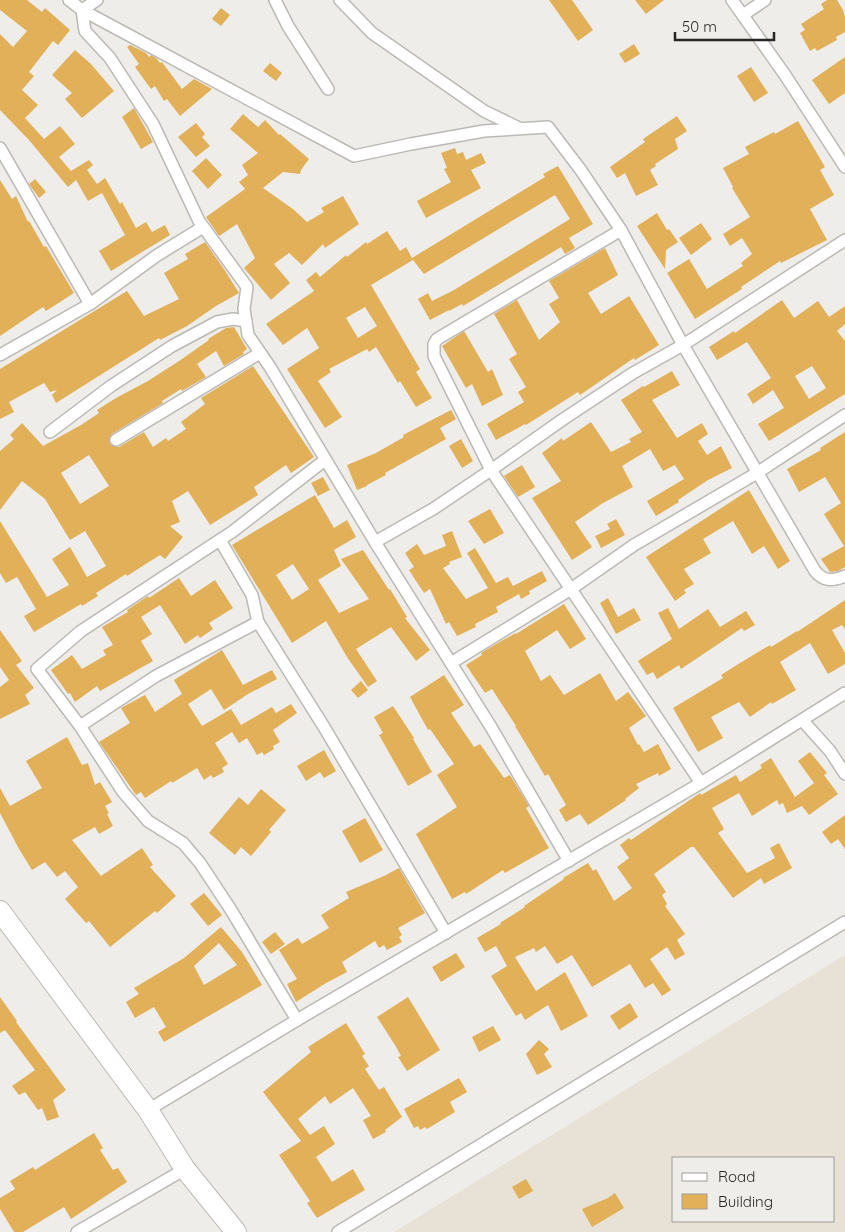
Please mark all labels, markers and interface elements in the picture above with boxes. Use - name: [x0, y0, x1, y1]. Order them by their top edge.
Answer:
- scale bar: [675, 10, 774, 42]
- text: 50 m: [682, 17, 717, 36]
- legend: [672, 1157, 835, 1222]
- text: Road: [718, 1167, 755, 1186]
- text: Building: [718, 1192, 773, 1211]

